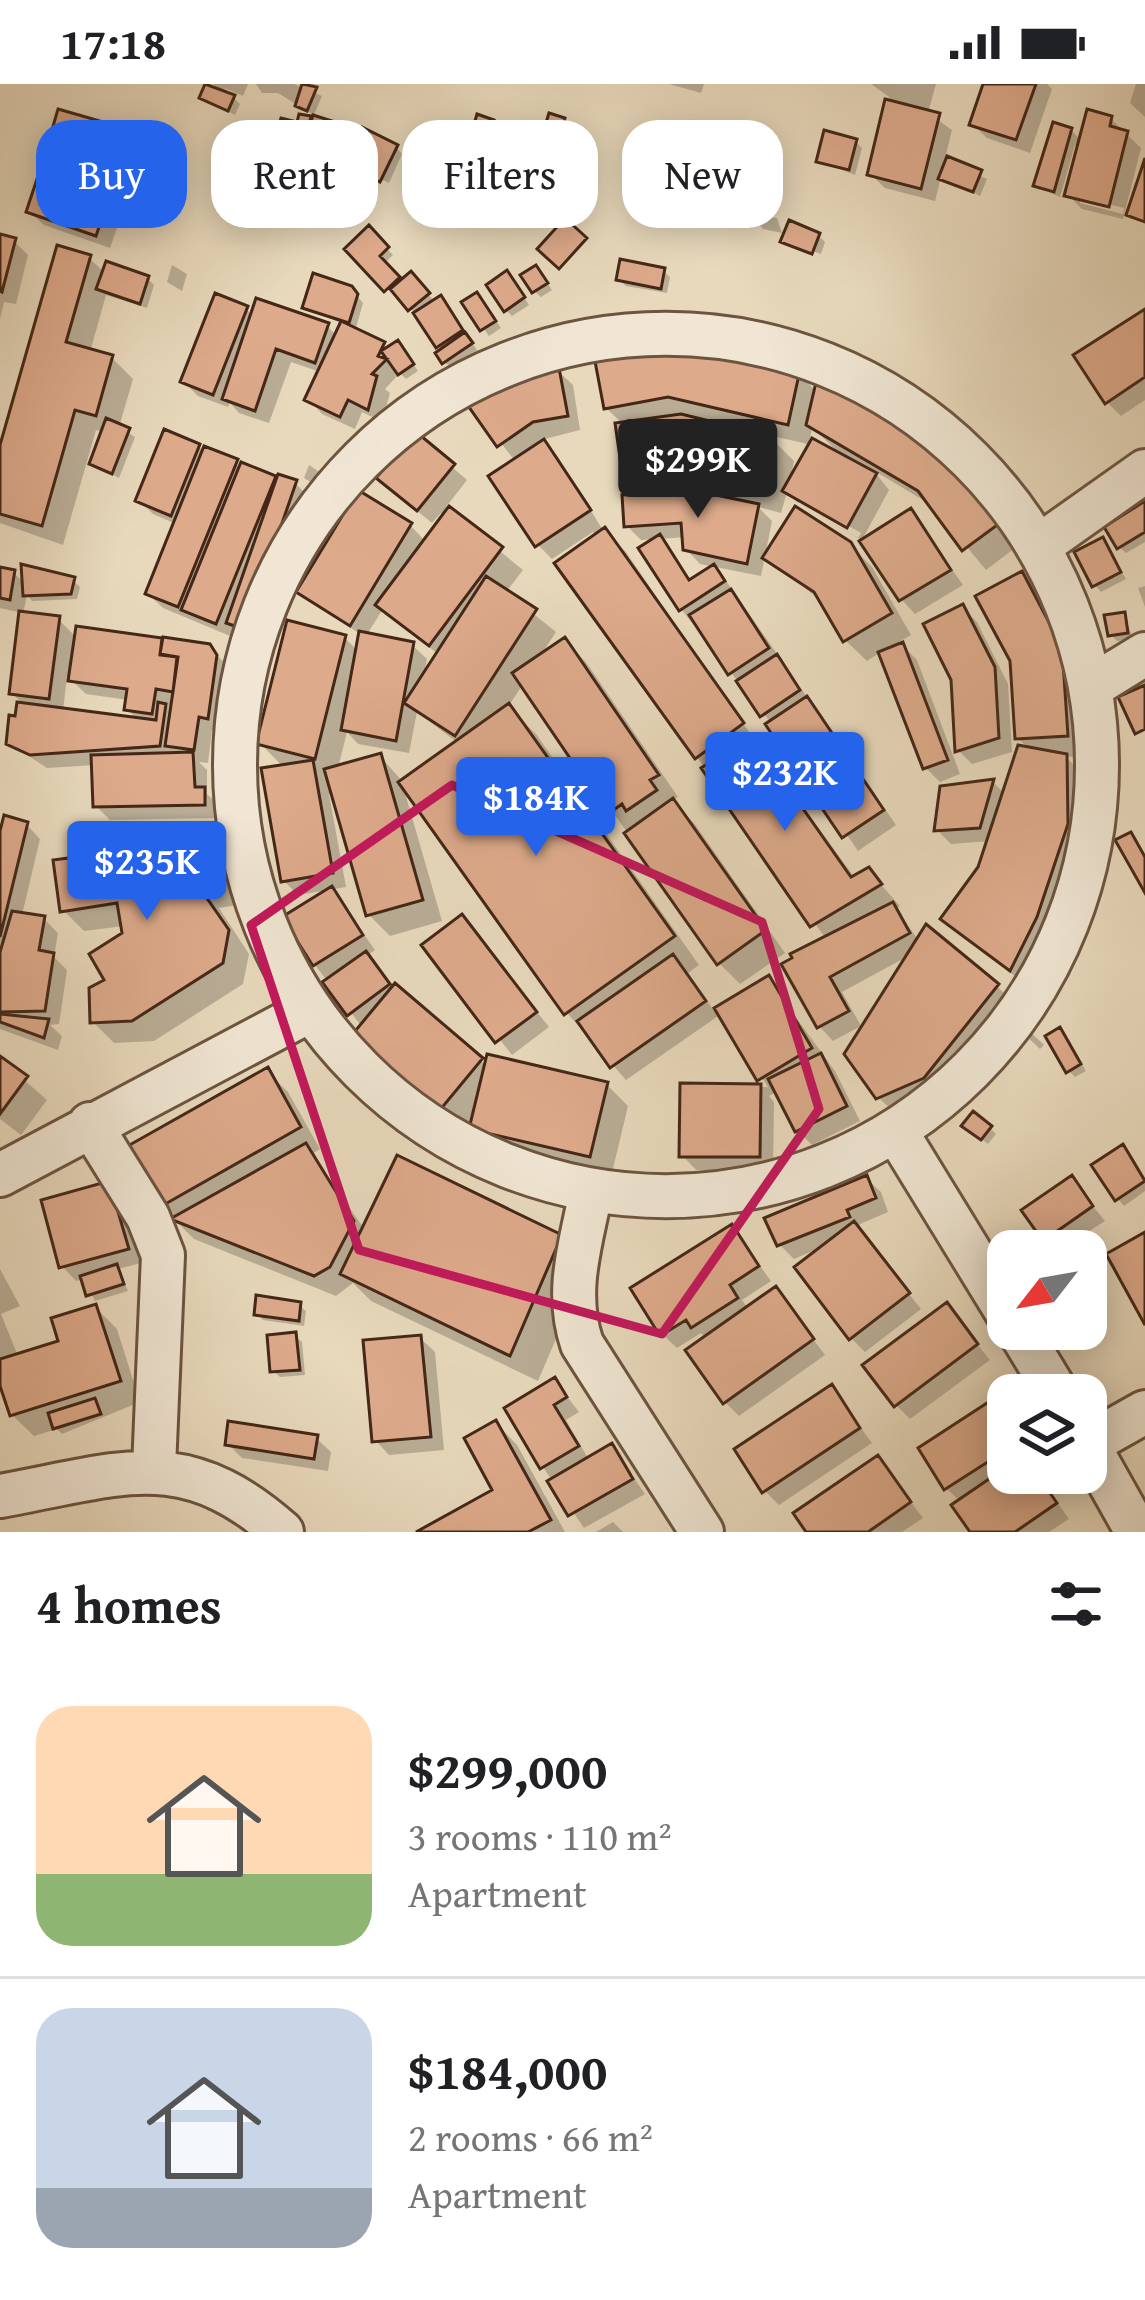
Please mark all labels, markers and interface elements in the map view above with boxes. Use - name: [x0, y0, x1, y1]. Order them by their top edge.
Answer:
- text: 17:18: [60, 10, 166, 75]
- chip: Buy: [36, 120, 187, 228]
- chip: Rent: [211, 120, 378, 228]
- chip: Filters: [402, 120, 598, 228]
- chip: New: [622, 120, 783, 228]
- pin: $299K: [614, 419, 782, 521]
- text: $299K: [645, 429, 751, 486]
- pin: $232K: [701, 732, 869, 834]
- text: $232K: [732, 742, 838, 799]
- pin: $184K: [452, 757, 620, 859]
- text: $184K: [483, 767, 589, 824]
- pin: $235K: [63, 821, 231, 923]
- text: $235K: [94, 831, 200, 888]
- north arrow: [987, 1230, 1107, 1350]
- map controls: [987, 1230, 1107, 1494]
- button: layers: [987, 1374, 1107, 1494]
- text: 4 homes: [36, 1567, 222, 1642]
- icon: filters: [1043, 1571, 1109, 1637]
- text: $299,000: [408, 1732, 607, 1807]
- icon: home: [132, 1754, 276, 1898]
- text: 3 rooms · 110 m²: [408, 1807, 672, 1864]
- text: Apartment: [408, 1864, 587, 1921]
- text: $184,000: [408, 2033, 607, 2108]
- icon: home: [132, 2056, 276, 2200]
- text: 2 rooms · 66 m²: [408, 2108, 653, 2165]
- text: Apartment: [408, 2165, 587, 2222]

